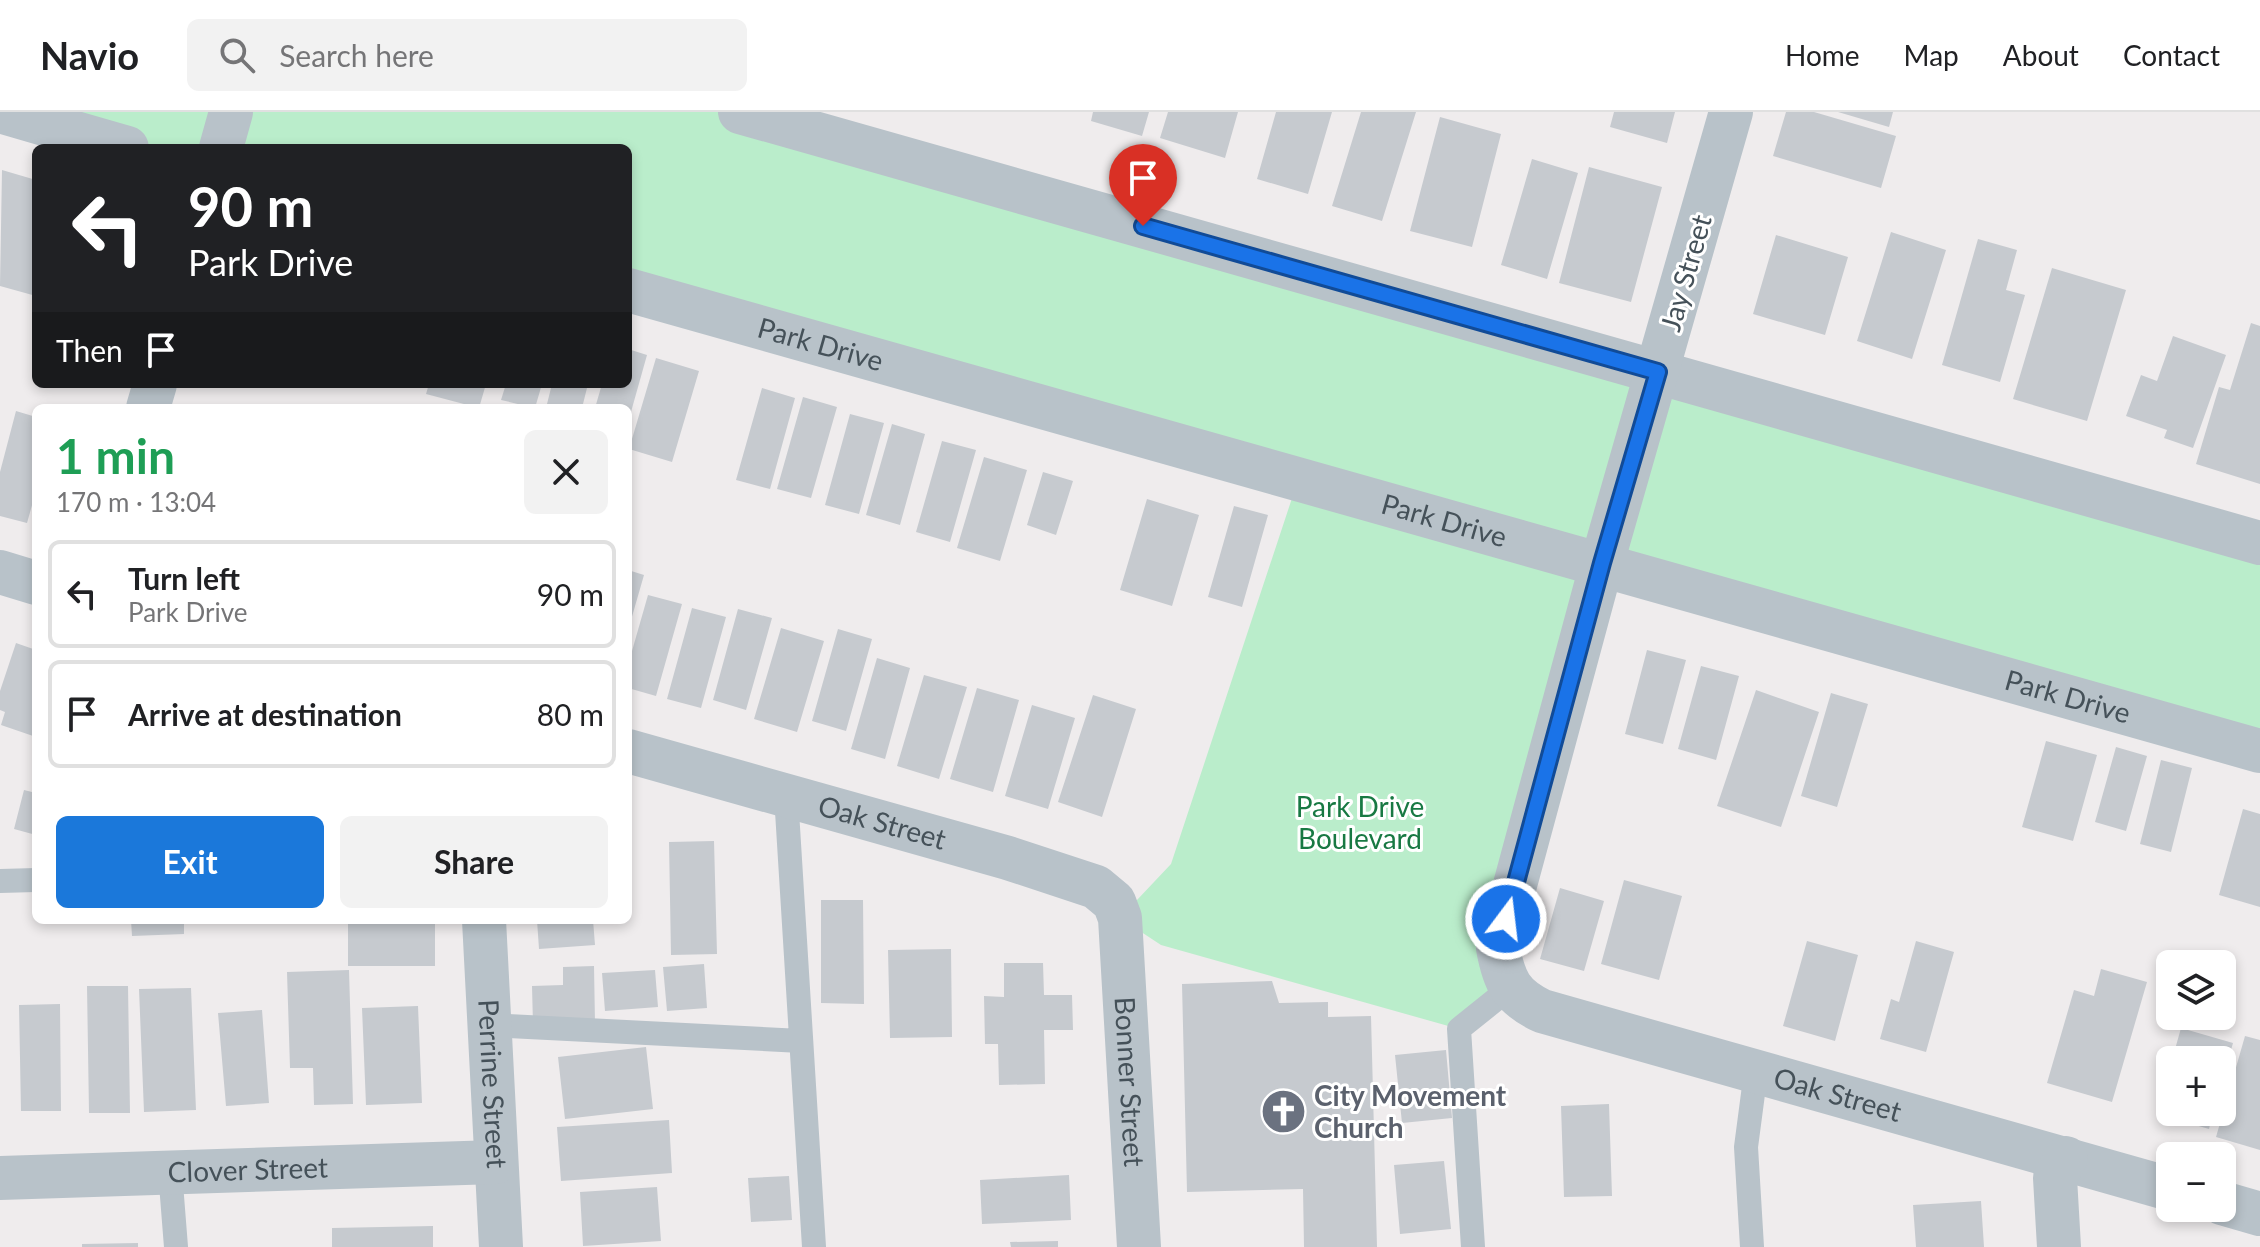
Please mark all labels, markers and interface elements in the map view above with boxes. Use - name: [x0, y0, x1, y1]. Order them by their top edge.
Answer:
- search box: [187, 19, 747, 91]
- text: Navio: [40, 32, 139, 78]
- icon: search: [215, 33, 259, 77]
- text: Search here: [279, 37, 434, 73]
- text: Home: [1785, 38, 1860, 72]
- text: Map: [1904, 38, 1959, 72]
- text: About: [2003, 38, 2079, 72]
- text: Contact: [2123, 38, 2220, 72]
- pin: [1109, 144, 1177, 226]
- icon: arrive: [1121, 156, 1165, 200]
- text: 90 m: [188, 172, 313, 239]
- icon: left: [56, 176, 160, 280]
- street label: Jay Street: [1652, 211, 1718, 335]
- text: Park Drive: [188, 240, 353, 284]
- street label: Park Drive: [754, 310, 887, 377]
- icon: arrive: [139, 328, 183, 372]
- text: Then: [56, 332, 123, 368]
- text: 1 min: [56, 427, 175, 484]
- button: close: [524, 430, 608, 514]
- text: 170 m · 13:04: [56, 486, 216, 518]
- street label: Park Drive: [1378, 486, 1511, 553]
- text: Turn left: [128, 560, 240, 596]
- icon: left: [60, 572, 104, 616]
- text: 90 m: [537, 576, 604, 612]
- text: Park Drive: [128, 596, 247, 628]
- street label: Park Drive: [2001, 662, 2134, 730]
- icon: arrive: [60, 692, 104, 736]
- text: Arrive at destination: [128, 696, 402, 732]
- text: 80 m: [537, 696, 604, 732]
- street label: Oak Street: [815, 787, 950, 856]
- park label: Park Drive Boulevard: [1296, 789, 1424, 855]
- button: Exit: [56, 816, 324, 908]
- button: Share: [340, 816, 608, 908]
- position arrow: [1464, 877, 1548, 961]
- map controls: [2156, 950, 2236, 1222]
- button: layers: [2156, 950, 2236, 1030]
- street label: Bonner Street: [1109, 996, 1152, 1168]
- street label: Perrine Street: [472, 998, 515, 1169]
- button: +: [2156, 1046, 2236, 1126]
- street label: Oak Street: [1770, 1060, 1905, 1128]
- place label: City Movement Church: [1314, 1078, 1507, 1144]
- church icon: City Movement Church: [1259, 1088, 1307, 1136]
- button: −: [2156, 1142, 2236, 1222]
- street label: Clover Street: [167, 1149, 328, 1189]

